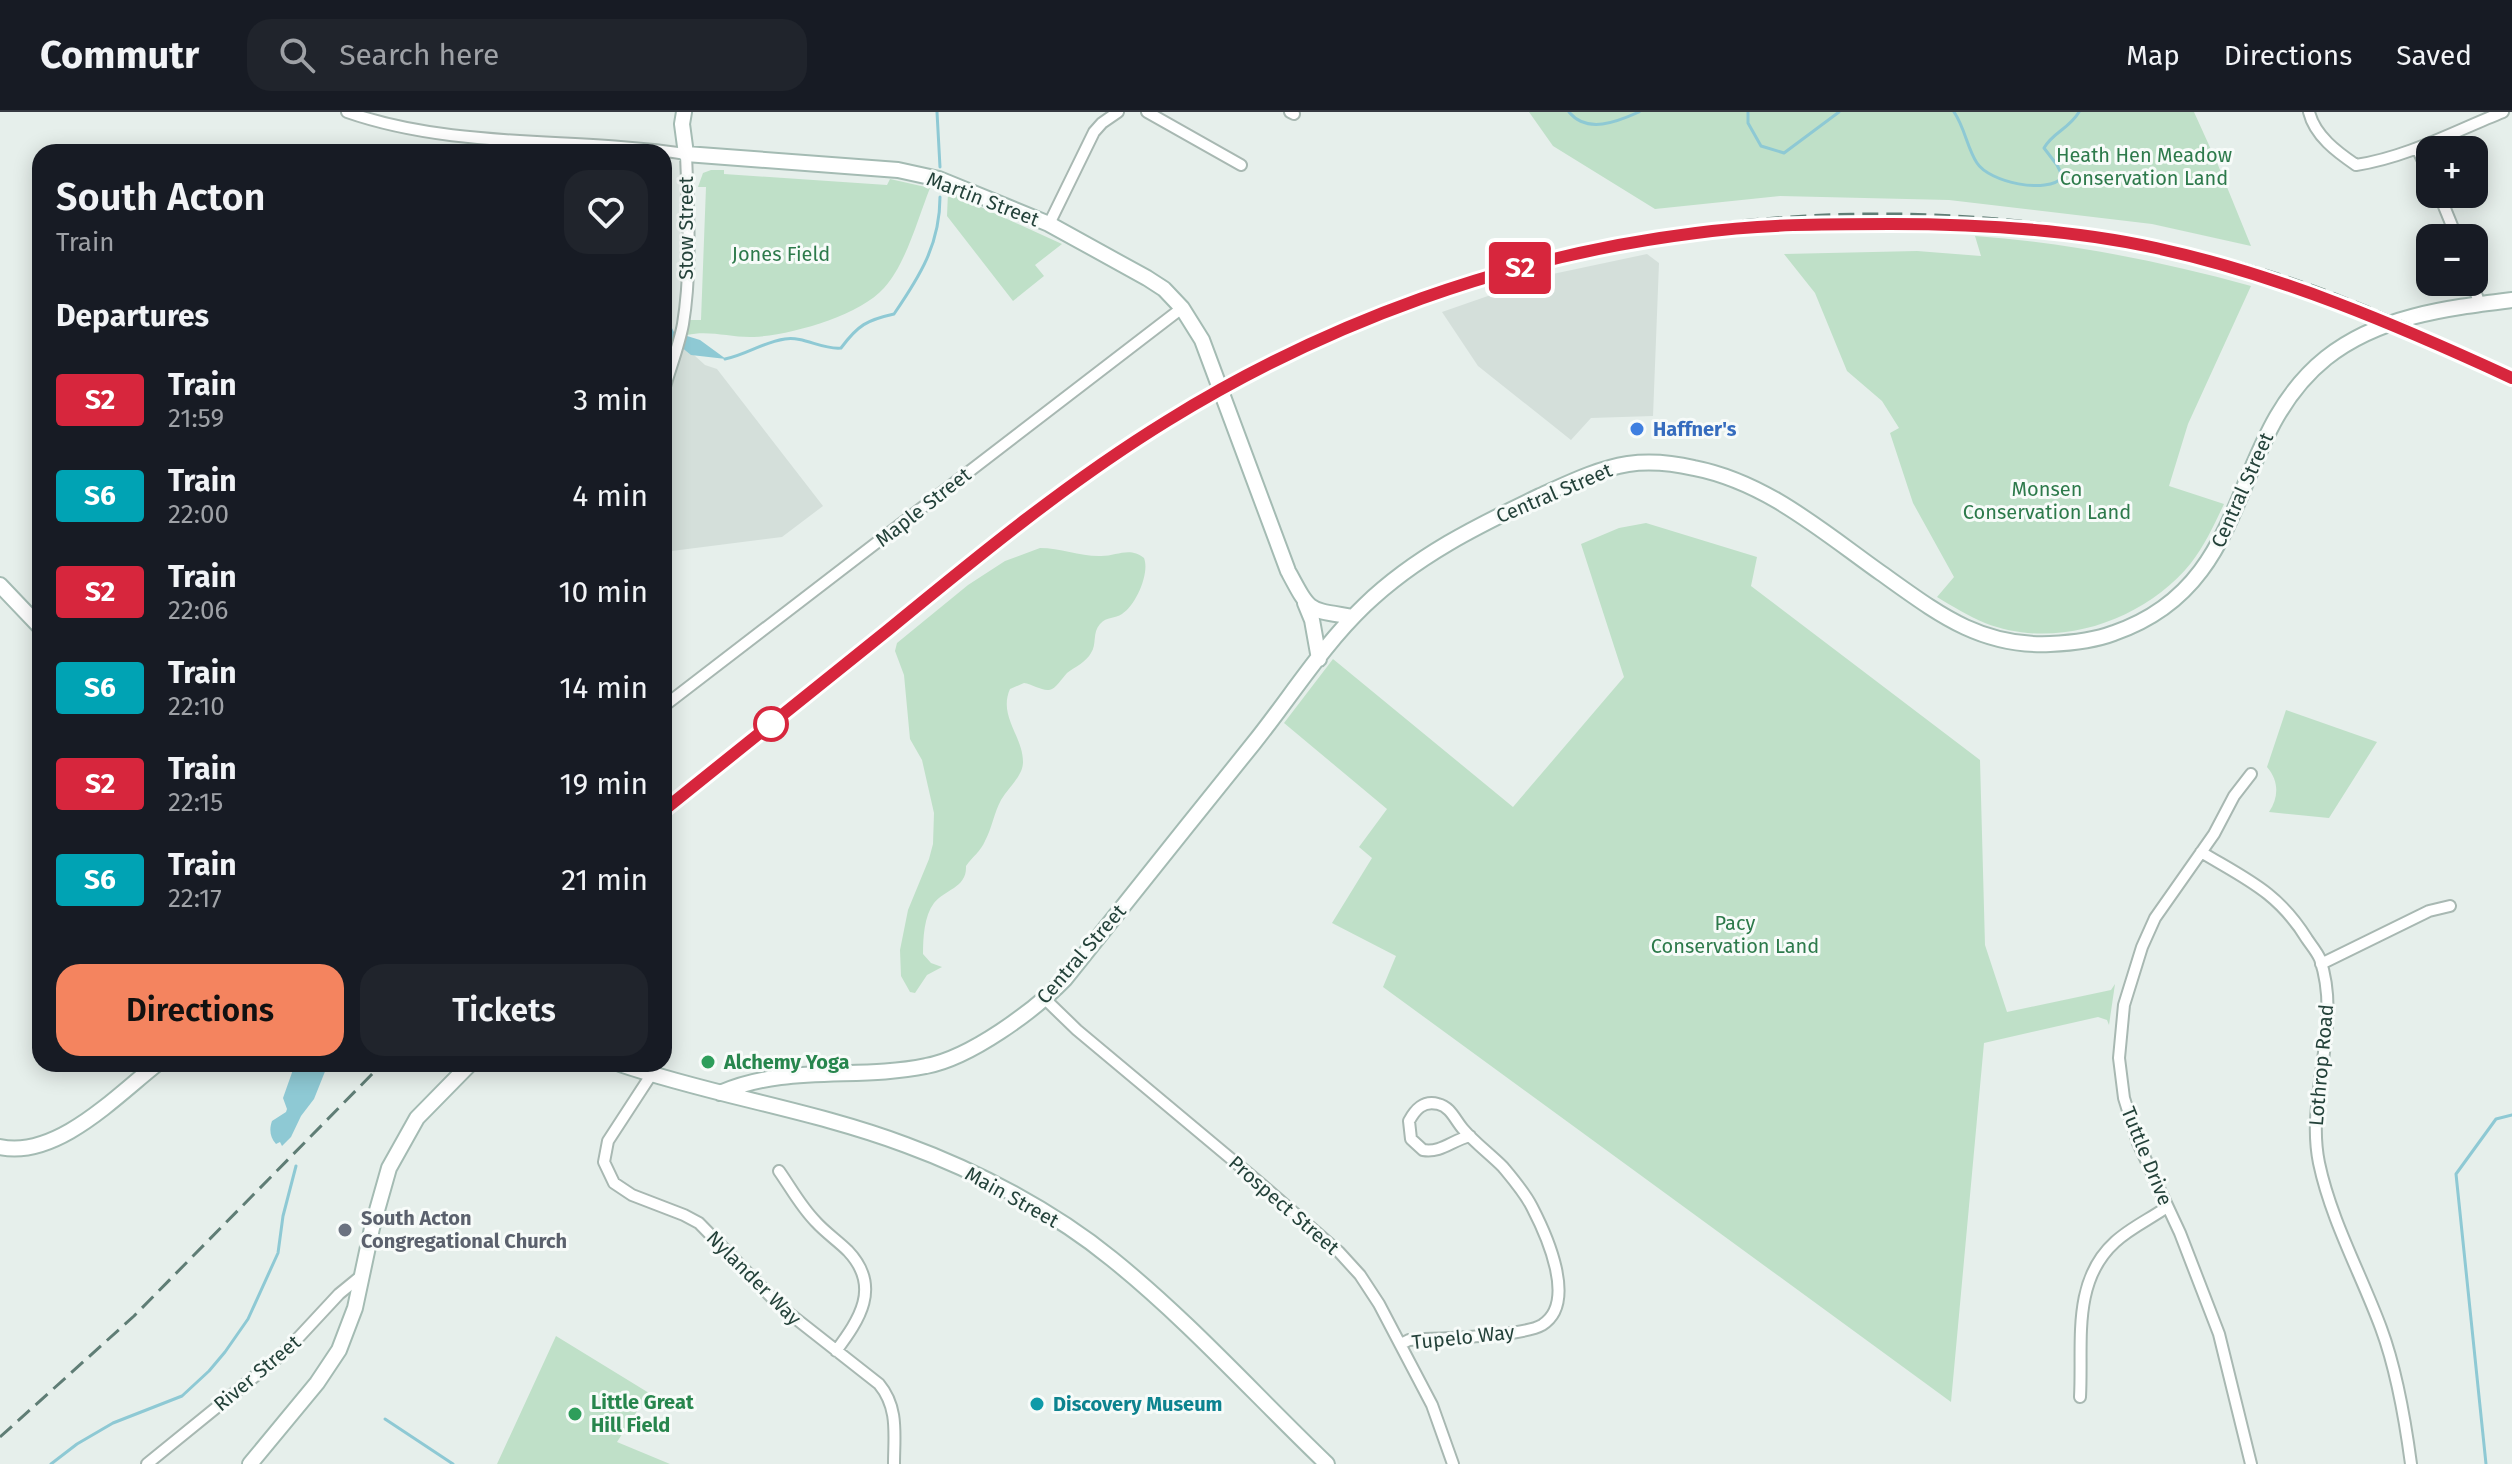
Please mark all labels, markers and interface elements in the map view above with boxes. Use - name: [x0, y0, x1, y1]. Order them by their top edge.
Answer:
- search box: [247, 19, 807, 91]
- text: Commutr: [40, 32, 199, 78]
- icon: search: [275, 33, 319, 77]
- text: Search here: [339, 37, 499, 73]
- text: Map: [2126, 39, 2180, 72]
- text: Directions: [2224, 39, 2352, 72]
- text: Saved: [2396, 39, 2472, 72]
- map controls: [2416, 136, 2488, 296]
- button: +: [2416, 136, 2488, 208]
- park label: Heath Hen Meadow Conservation Land: [2056, 143, 2232, 190]
- street label: Martin Street: [923, 167, 1043, 232]
- button: heart: [564, 170, 648, 254]
- text: South Acton: [56, 174, 266, 220]
- street label: Stow Street: [674, 176, 698, 280]
- button: −: [2416, 224, 2488, 296]
- text: Train: [56, 227, 115, 258]
- park label: Jones Field: [732, 242, 830, 266]
- line badge: S2: [1484, 242, 1556, 294]
- text: S2: [1505, 251, 1535, 284]
- text: Departures: [56, 298, 209, 334]
- text: Train: [168, 367, 237, 403]
- text: 3 min: [573, 382, 648, 418]
- text: S2: [85, 383, 115, 416]
- text: 21:59: [168, 403, 224, 434]
- place label: Haffner's: [1653, 417, 1737, 441]
- marker: Haffner's: [1628, 420, 1646, 438]
- street label: Central Street: [2206, 428, 2278, 551]
- street label: Central Street: [1492, 457, 1616, 528]
- street label: Maple Street: [870, 462, 976, 552]
- text: Train: [168, 463, 237, 499]
- park label: Monsen Conservation Land: [1963, 477, 2131, 524]
- text: 4 min: [572, 478, 648, 514]
- text: S6: [84, 479, 116, 512]
- text: 22:00: [168, 499, 229, 530]
- text: Train: [168, 559, 237, 595]
- text: 10 min: [559, 574, 648, 610]
- text: S2: [85, 575, 115, 608]
- text: 22:06: [168, 595, 228, 626]
- text: Train: [168, 655, 237, 691]
- text: 14 min: [559, 670, 648, 706]
- text: S6: [84, 671, 116, 704]
- text: 22:10: [168, 691, 225, 722]
- unlabelled marker: [754, 707, 788, 741]
- text: Train: [168, 751, 237, 787]
- text: 19 min: [560, 766, 648, 802]
- text: S2: [85, 767, 115, 800]
- text: 22:15: [168, 787, 223, 818]
- text: Train: [168, 847, 237, 883]
- text: 21 min: [561, 862, 648, 898]
- text: S6: [84, 863, 116, 896]
- text: 22:17: [168, 883, 222, 914]
- street label: Central Street: [1031, 899, 1131, 1009]
- park label: Pacy Conservation Land: [1651, 911, 1819, 958]
- button: Directions: [56, 964, 344, 1056]
- button: Tickets: [360, 964, 648, 1056]
- street label: Lothrop Road: [2304, 1003, 2338, 1127]
- place label: Alchemy Yoga: [723, 1050, 849, 1074]
- marker: Alchemy Yoga: [699, 1053, 717, 1071]
- street label: Tuttle Drive: [2116, 1103, 2178, 1209]
- street label: Prospect Street: [1224, 1151, 1345, 1260]
- street label: Main Street: [961, 1161, 1064, 1233]
- place label: South Acton Congregational Church: [361, 1206, 567, 1253]
- marker: South Acton Congregational Church: [336, 1221, 354, 1239]
- street label: Nylander Way: [702, 1226, 806, 1330]
- street label: Tupelo Way: [1411, 1320, 1516, 1354]
- street label: River Street: [209, 1329, 306, 1416]
- place label: Little Great Hill Field: [591, 1390, 694, 1437]
- place label: Discovery Museum: [1053, 1392, 1222, 1416]
- marker: Discovery Museum: [1028, 1395, 1046, 1413]
- marker: Little Great Hill Field: [566, 1405, 584, 1423]

